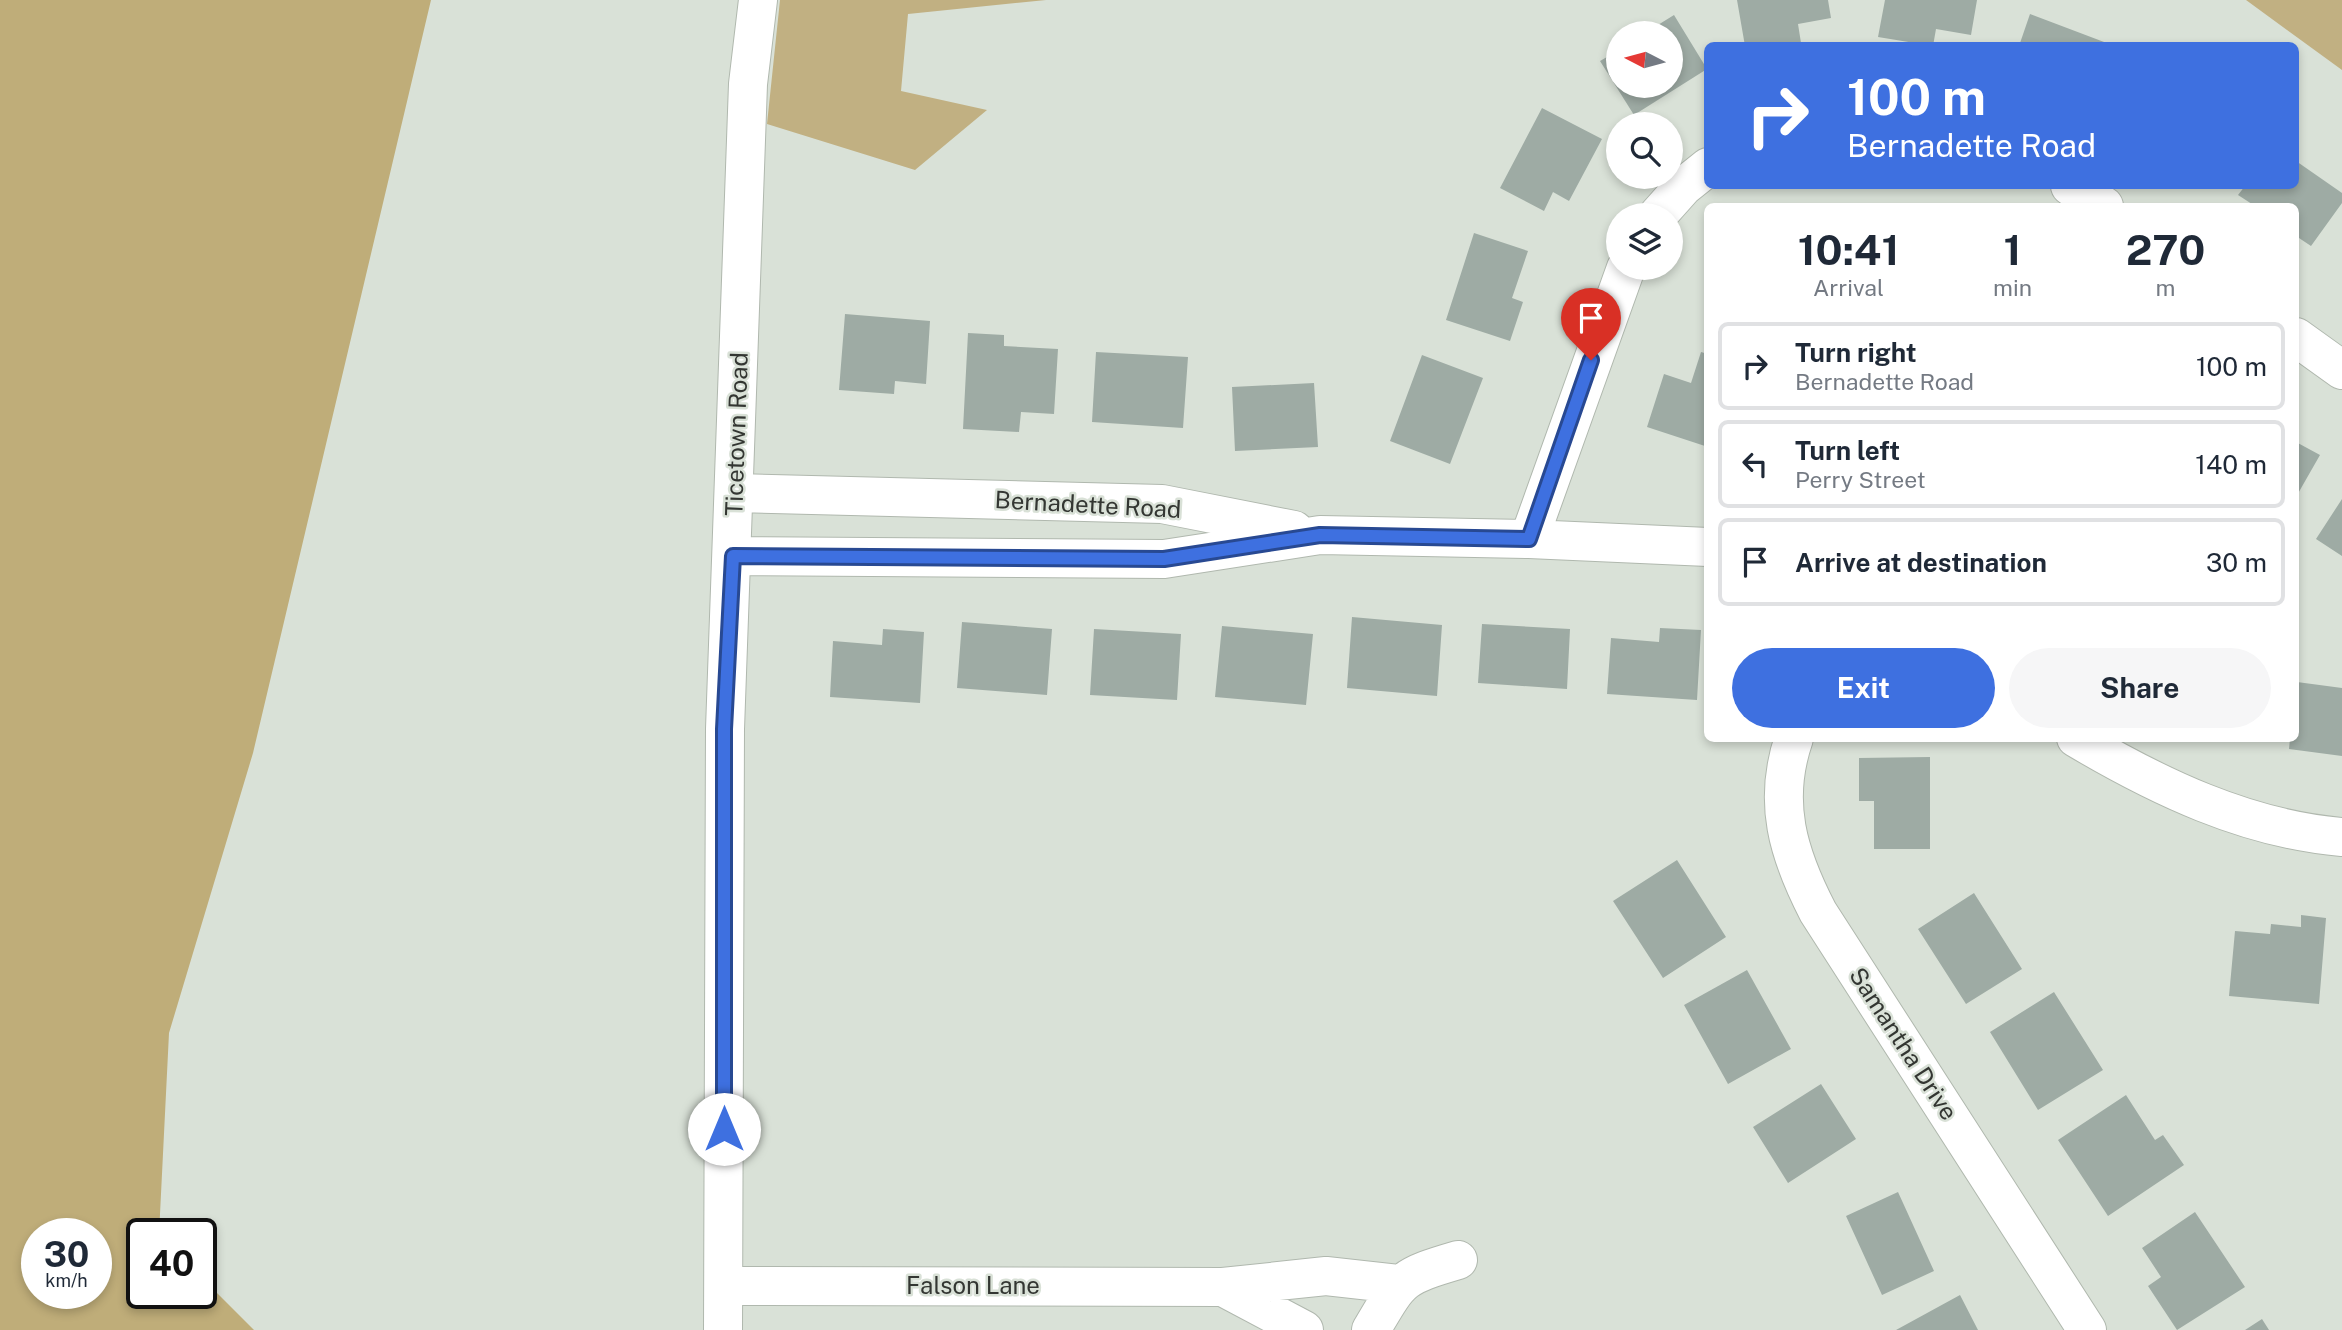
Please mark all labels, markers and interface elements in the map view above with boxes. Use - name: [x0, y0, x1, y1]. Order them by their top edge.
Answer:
- north arrow: [1606, 21, 1684, 98]
- map controls: [1606, 21, 1683, 280]
- text: 100 m: [1847, 68, 1986, 126]
- icon: right: [1732, 70, 1823, 161]
- button: search: [1606, 112, 1683, 189]
- text: Bernadette Road: [1847, 127, 2096, 164]
- button: layers: [1606, 203, 1683, 280]
- text: 10:41: [1798, 225, 1899, 274]
- text: 1: [2004, 225, 2022, 274]
- text: 270: [2126, 225, 2205, 274]
- text: Arrival: [1813, 274, 1884, 301]
- text: min: [1993, 274, 2032, 301]
- text: m: [2156, 274, 2175, 301]
- pin: [1561, 288, 1621, 360]
- icon: arrive: [1572, 299, 1610, 337]
- text: Turn right: [1795, 337, 1917, 368]
- icon: right: [1736, 347, 1774, 385]
- text: 100 m: [2196, 351, 2267, 382]
- street label: Ticetown Road: [719, 352, 753, 516]
- text: Bernadette Road: [1795, 368, 1974, 395]
- text: Turn left: [1795, 435, 1900, 466]
- icon: left: [1736, 445, 1774, 483]
- text: 140 m: [2195, 449, 2267, 480]
- text: Perry Street: [1795, 466, 1926, 493]
- street label: Bernadette Road: [994, 485, 1182, 523]
- icon: arrive: [1736, 543, 1774, 581]
- text: Arrive at destination: [1795, 547, 2047, 578]
- text: 30 m: [2206, 547, 2267, 578]
- button: Exit: [1732, 648, 1995, 728]
- button: Share: [2009, 648, 2271, 728]
- street label: Samantha Drive: [1844, 962, 1964, 1125]
- position arrow: [687, 1092, 761, 1166]
- speed limit sign: 40: [126, 1218, 217, 1309]
- text: 30: [44, 1234, 89, 1275]
- text: km/h: [45, 1270, 88, 1291]
- street label: Falson Lane: [906, 1271, 1040, 1299]

